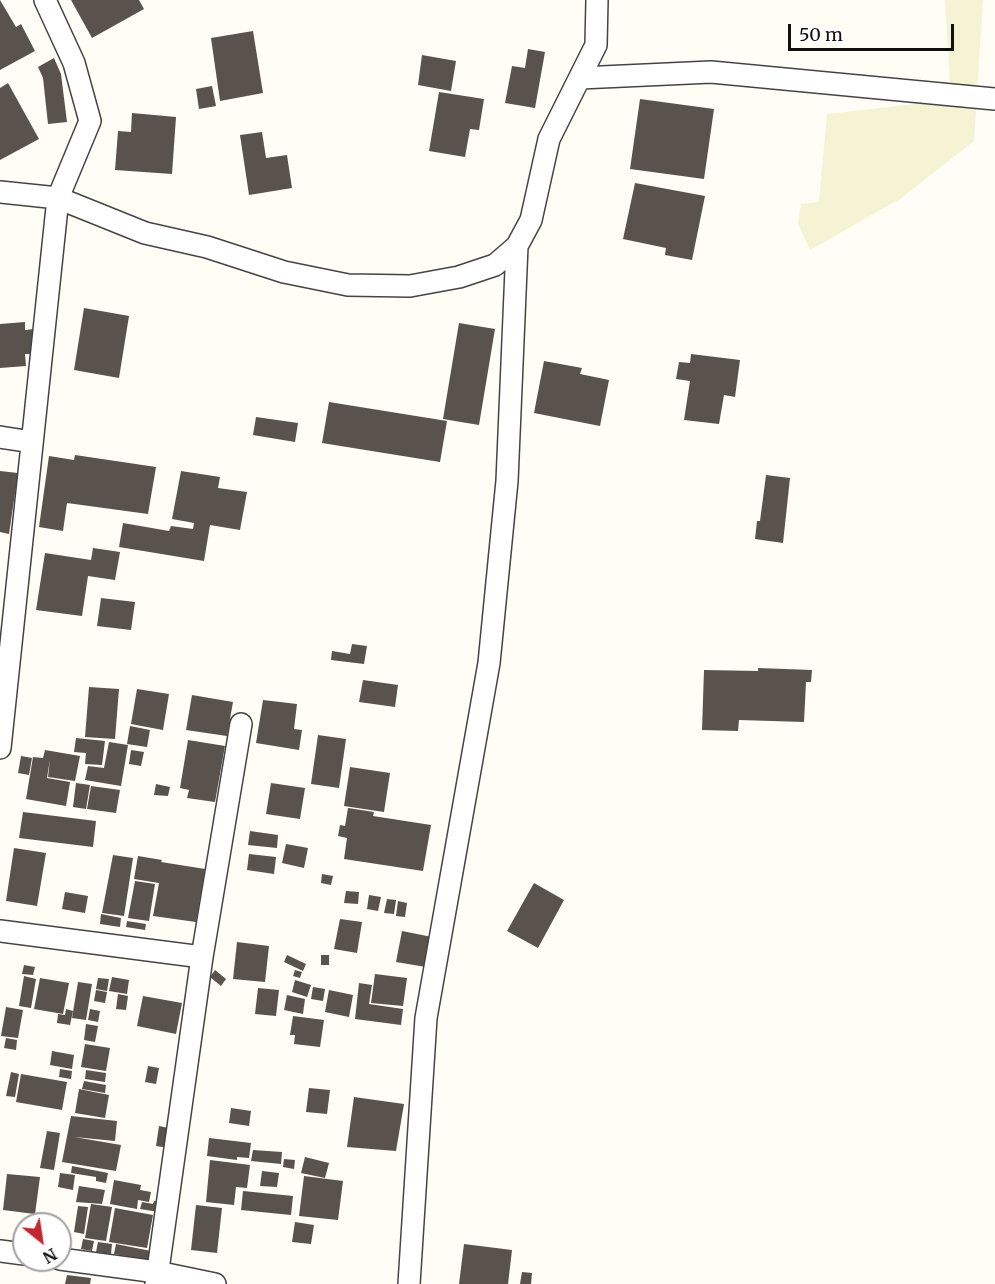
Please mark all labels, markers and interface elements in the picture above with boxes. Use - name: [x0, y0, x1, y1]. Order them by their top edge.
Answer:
- scale bar: [791, 12, 958, 50]
- text: 50 m: [799, 23, 843, 46]
- north arrow: [12, 1212, 72, 1272]
- text: N: [40, 1244, 60, 1268]

